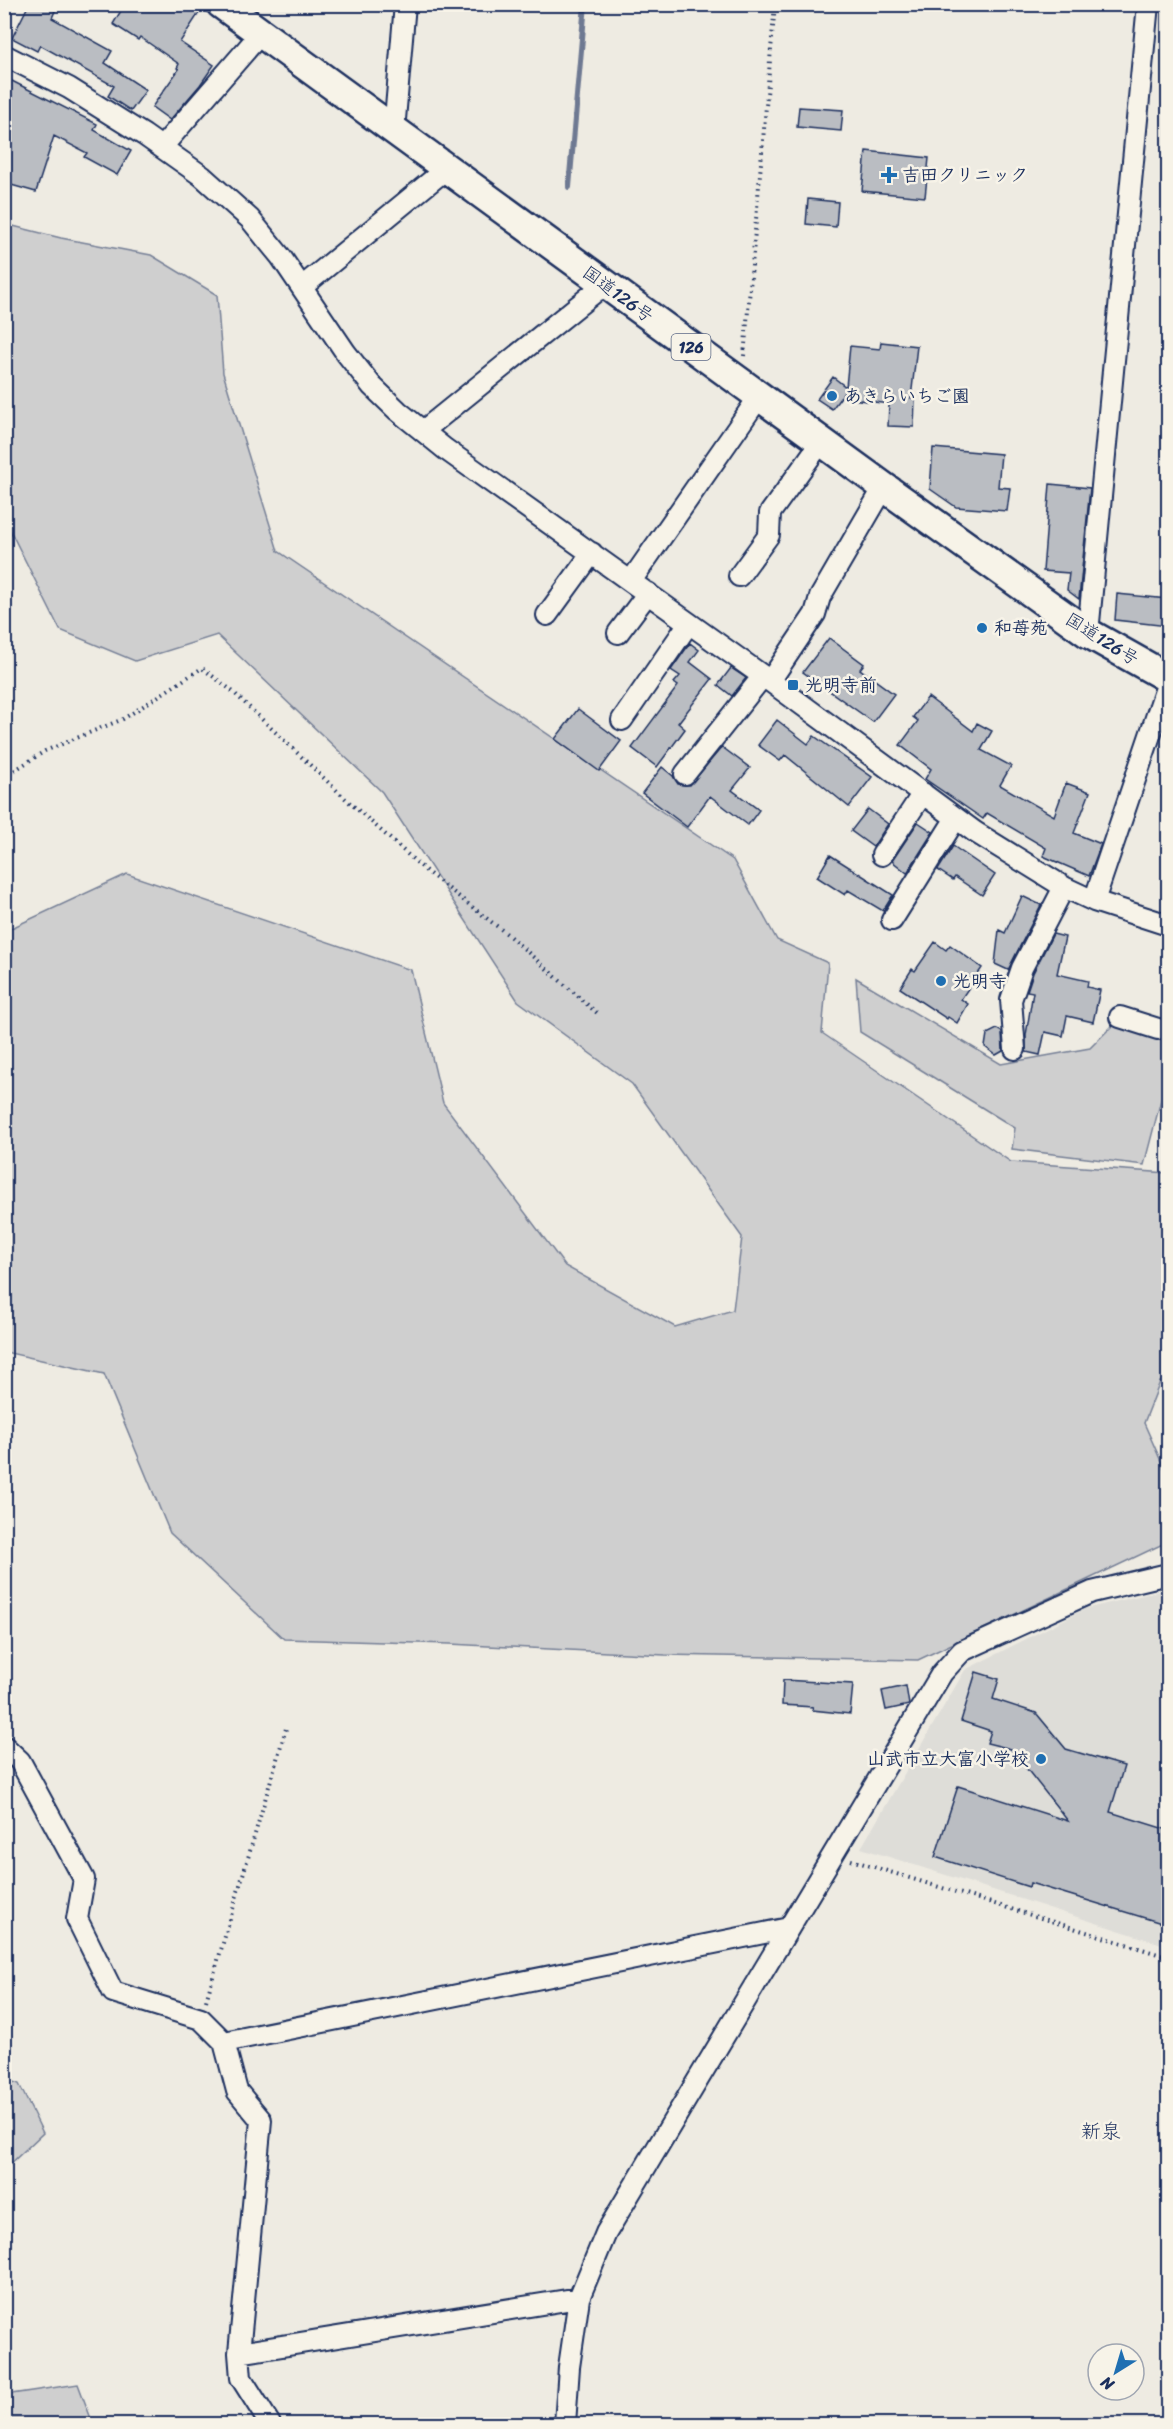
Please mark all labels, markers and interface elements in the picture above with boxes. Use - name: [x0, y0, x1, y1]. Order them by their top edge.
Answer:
- place label: 吉田クリニック: [902, 159, 1028, 191]
- marker: 吉田クリニック: [880, 166, 898, 184]
- street label: 国道126号: [575, 257, 661, 331]
- road number: 126: [672, 334, 710, 360]
- place label: あきらいちご園: [844, 380, 970, 412]
- marker: あきらいちご園: [825, 389, 839, 403]
- street label: 国道126号: [1059, 604, 1145, 674]
- place label: 和苺苑: [994, 612, 1048, 644]
- marker: 和苺苑: [975, 621, 989, 635]
- place label: 光明寺前: [805, 669, 877, 701]
- marker: 光明寺前: [786, 678, 800, 692]
- place label: 光明寺: [953, 965, 1007, 997]
- marker: 光明寺: [934, 974, 948, 988]
- place label: 山武市立大富小学校: [867, 1743, 1029, 1775]
- marker: 山武市立大富小学校: [1034, 1752, 1048, 1766]
- district label: 新泉: [1081, 2114, 1121, 2149]
- north arrow: [1086, 2342, 1146, 2402]
- text: N: [1093, 2368, 1121, 2399]

